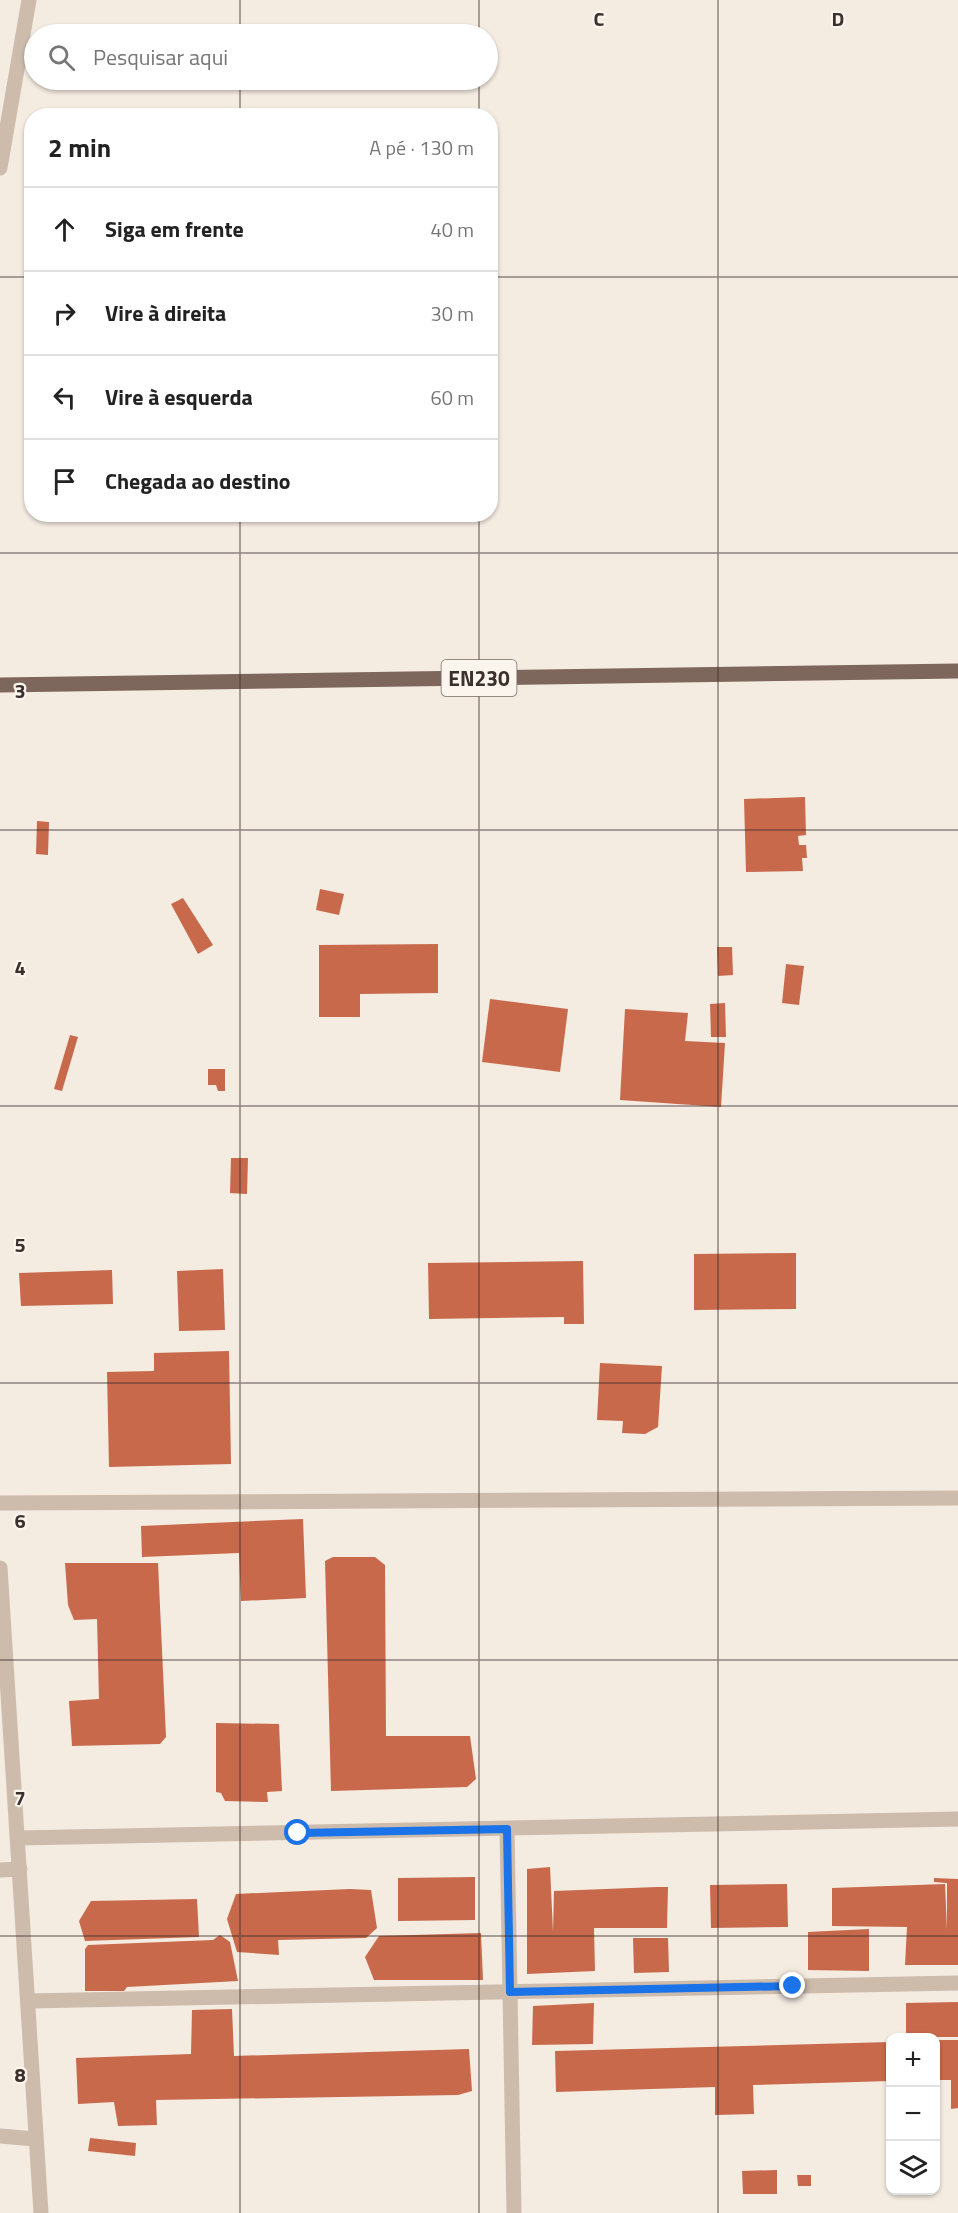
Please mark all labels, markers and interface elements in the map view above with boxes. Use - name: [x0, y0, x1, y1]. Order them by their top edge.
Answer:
- text: C: [594, 3, 605, 34]
- text: D: [832, 3, 844, 34]
- search box: [24, 24, 498, 90]
- text: Pesquisar aqui: [93, 40, 228, 74]
- icon: search: [45, 41, 78, 74]
- text: 2 min: [48, 128, 111, 167]
- text: A pé · 130 m: [369, 132, 474, 163]
- text: Siga em frente: [105, 212, 244, 246]
- icon: ahead: [48, 213, 81, 246]
- text: 40 m: [430, 214, 474, 245]
- text: Vire à direita: [105, 296, 226, 330]
- icon: right: [48, 297, 81, 330]
- text: 30 m: [430, 298, 474, 329]
- text: Vire à esquerda: [105, 380, 253, 414]
- icon: left: [48, 381, 81, 414]
- text: 60 m: [430, 382, 474, 413]
- text: Chegada ao destino: [105, 464, 291, 498]
- icon: arrive: [48, 465, 81, 498]
- road number: EN230: [442, 660, 516, 696]
- text: 3: [14, 675, 26, 706]
- text: 4: [14, 952, 26, 983]
- text: 5: [14, 1229, 26, 1260]
- text: 6: [14, 1505, 26, 1536]
- text: 7: [14, 1782, 26, 1813]
- route start: [284, 1819, 310, 1845]
- route end: [779, 1972, 805, 1998]
- map controls: [886, 2033, 940, 2195]
- button: +: [886, 2033, 940, 2087]
- text: 8: [14, 2059, 26, 2090]
- button: −: [886, 2087, 940, 2141]
- button: layers: [886, 2141, 940, 2195]

